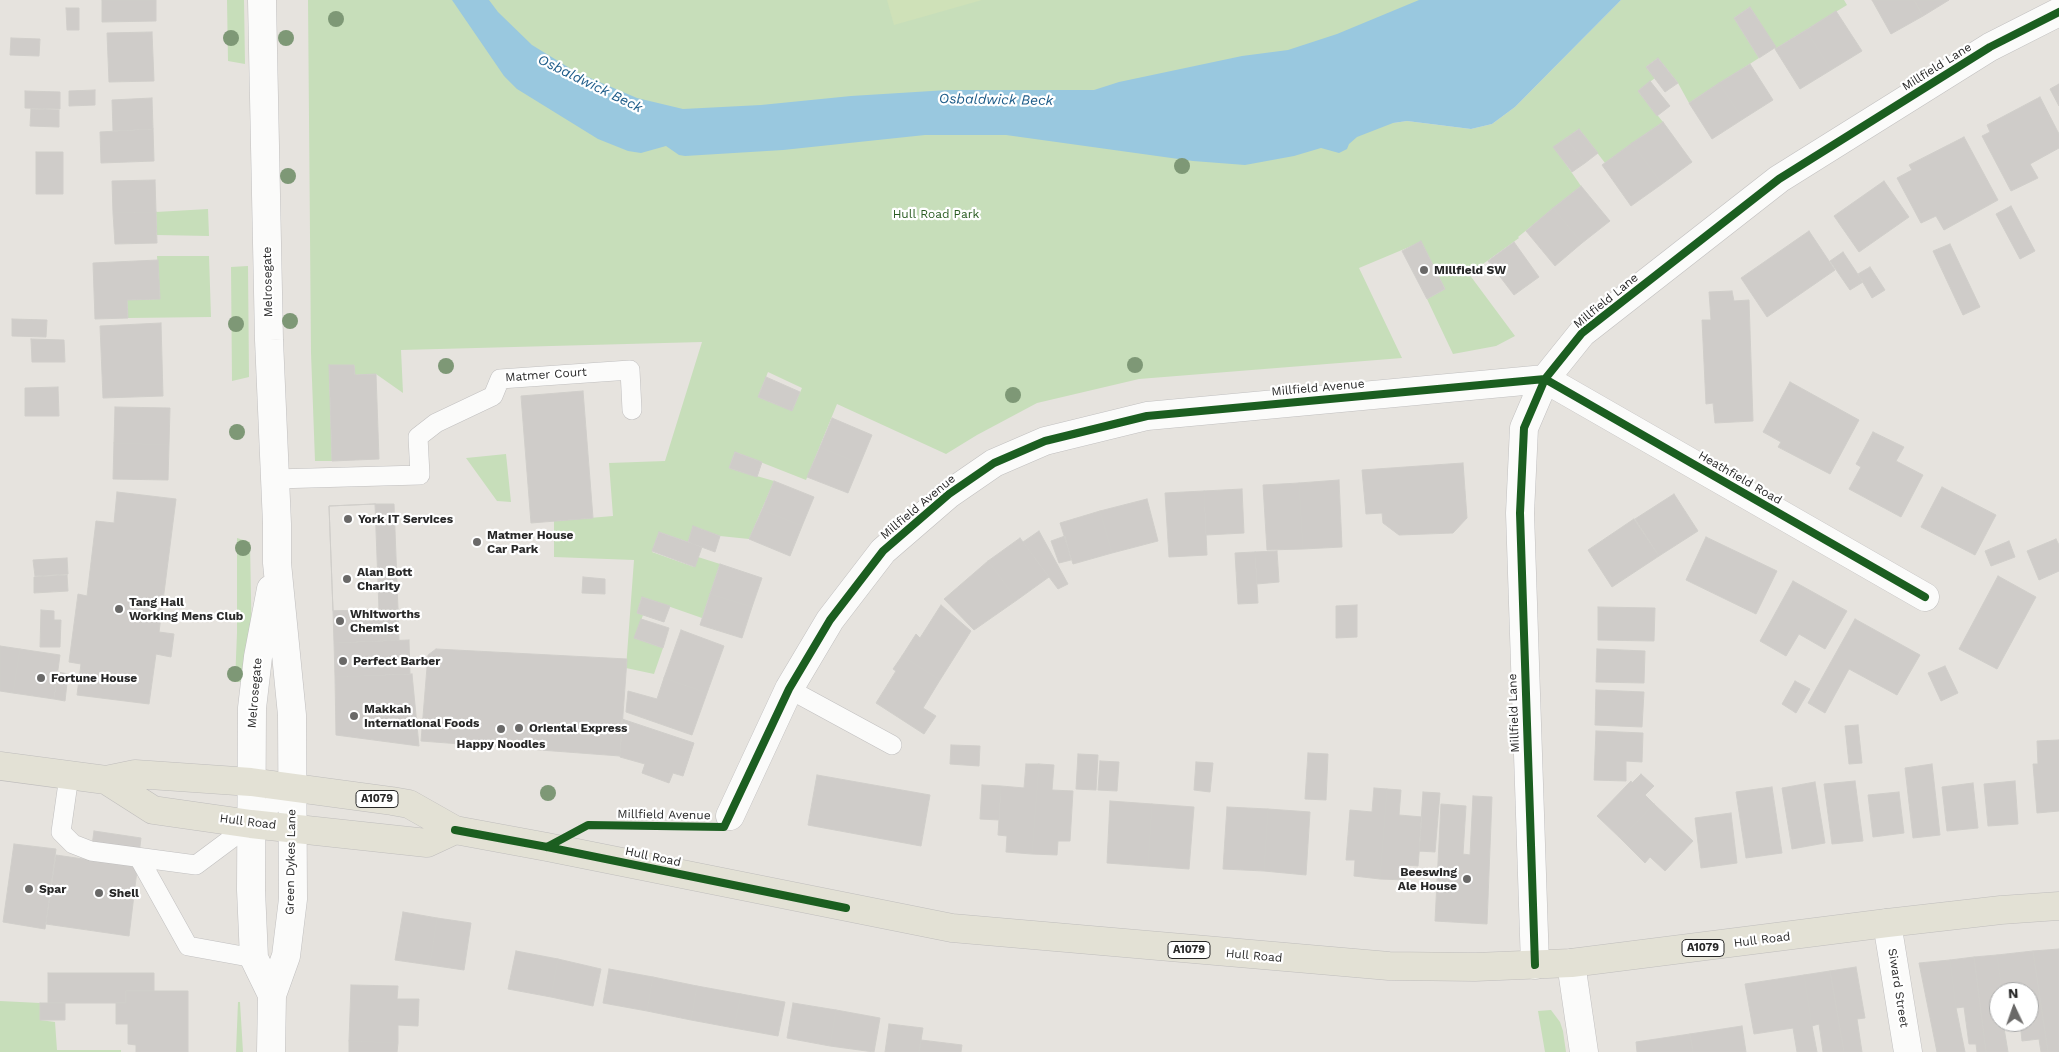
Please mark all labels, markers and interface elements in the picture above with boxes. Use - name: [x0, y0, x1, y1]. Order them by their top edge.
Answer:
- street label: Millfield Lane: [1900, 40, 1974, 94]
- water label: Osbaldwick Beck: [535, 51, 645, 117]
- water label: Osbaldwick Beck: [939, 91, 1053, 109]
- park label: Hull Road Park: [893, 207, 979, 221]
- street label: Melrosegate: [260, 246, 276, 318]
- place label: Millfield SW: [1434, 263, 1506, 277]
- marker: Millfield SW: [1418, 264, 1430, 276]
- street label: Millfield Lane: [1571, 270, 1641, 332]
- street label: Matmer Court: [505, 365, 587, 385]
- street label: Millfield Avenue: [1271, 377, 1365, 399]
- street label: Heathfield Road: [1696, 448, 1784, 508]
- street label: Millfield Avenue: [878, 471, 958, 543]
- place label: York IT Services: [358, 512, 453, 526]
- marker: York IT Services: [342, 513, 354, 525]
- place label: Matmer House Car Park: [487, 528, 573, 556]
- marker: Matmer House Car Park: [471, 536, 483, 548]
- place label: Alan Bott Charity: [357, 565, 412, 593]
- marker: Alan Bott Charity: [341, 573, 353, 585]
- place label: Tang Hall Working Mens Club: [129, 595, 243, 623]
- marker: Tang Hall Working Mens Club: [113, 603, 125, 615]
- place label: Whitworths Chemist: [350, 607, 420, 635]
- marker: Whitworths Chemist: [334, 615, 346, 627]
- place label: Perfect Barber: [353, 654, 440, 668]
- marker: Perfect Barber: [337, 655, 349, 667]
- street label: Melrosegate: [245, 657, 265, 729]
- place label: Fortune House: [51, 671, 137, 685]
- marker: Fortune House: [35, 672, 47, 684]
- street label: Millfield Lane: [1505, 673, 1523, 753]
- place label: Makkah International Foods: [364, 702, 479, 730]
- marker: Makkah International Foods: [348, 710, 360, 722]
- place label: Oriental Express: [529, 721, 627, 735]
- marker: Oriental Express: [513, 722, 525, 734]
- marker: Happy Noodles: [495, 723, 507, 735]
- place label: Happy Noodles: [457, 737, 545, 751]
- road number: A1079: [356, 791, 398, 808]
- street label: Millfield Avenue: [617, 807, 711, 823]
- street label: Green Dykes Lane: [283, 809, 299, 915]
- street label: Hull Road: [219, 811, 277, 833]
- street label: Hull Road: [624, 844, 682, 870]
- place label: Beeswing Ale House: [1398, 865, 1457, 893]
- marker: Beeswing Ale House: [1461, 873, 1473, 885]
- place label: Spar: [39, 882, 66, 896]
- marker: Spar: [23, 883, 35, 895]
- place label: Shell: [109, 886, 139, 900]
- marker: Shell: [93, 887, 105, 899]
- street label: Hull Road: [1733, 929, 1791, 951]
- road number: A1079: [1682, 940, 1724, 956]
- road number: A1079: [1168, 942, 1210, 958]
- street label: Hull Road: [1225, 946, 1283, 966]
- street label: Siward Street: [1885, 947, 1911, 1029]
- north arrow: [1989, 982, 2039, 1032]
- text: N: [2008, 985, 2019, 1001]

